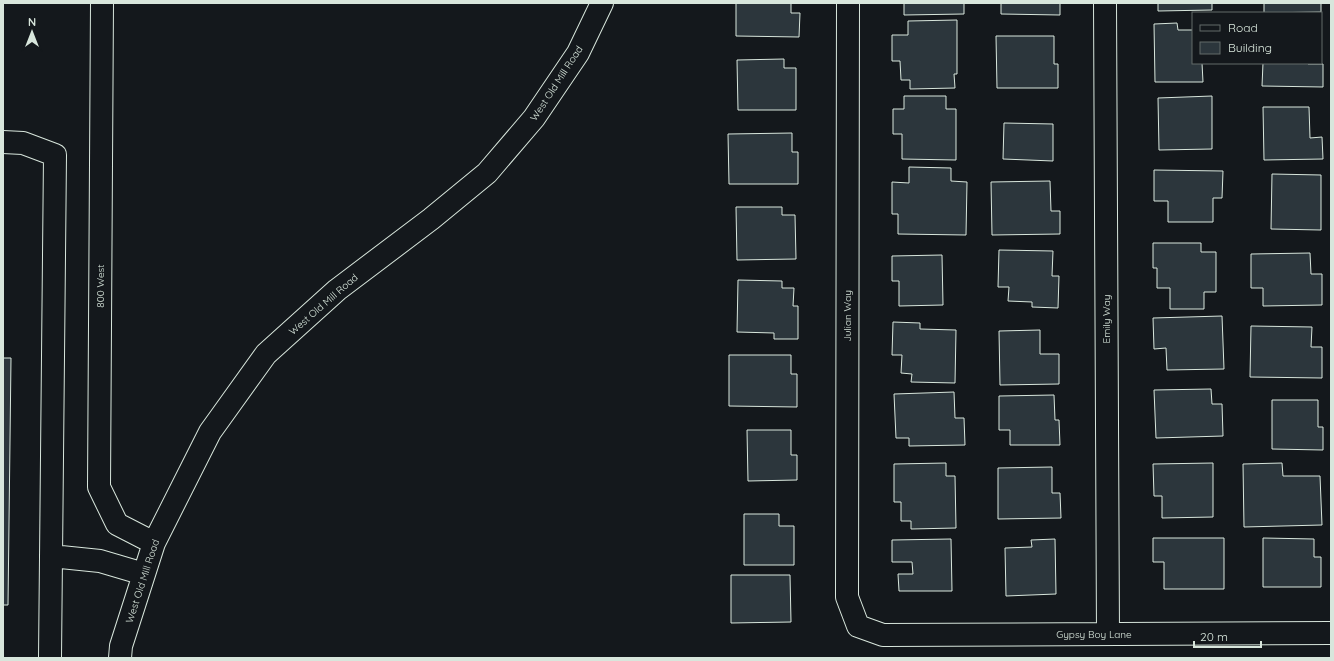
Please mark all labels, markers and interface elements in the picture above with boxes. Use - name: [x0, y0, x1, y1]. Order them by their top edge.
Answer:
- north arrow: [12, 12, 52, 52]
- legend: [1192, 12, 1322, 64]
- text: N: [28, 15, 36, 29]
- text: Road: [1228, 20, 1258, 35]
- text: Building: [1228, 40, 1272, 55]
- street label: West Old Mill Road: [527, 43, 586, 123]
- street label: 800 West: [94, 264, 107, 308]
- street label: West Old Mill Road: [286, 271, 360, 338]
- street label: Julian Way: [841, 290, 854, 342]
- street label: Emily Way: [1100, 295, 1113, 343]
- street label: West Old Mill Road: [123, 538, 162, 625]
- scale bar: [1194, 623, 1261, 649]
- street label: Gypsy Boy Lane: [1056, 628, 1132, 641]
- text: 20 m: [1200, 629, 1228, 644]

